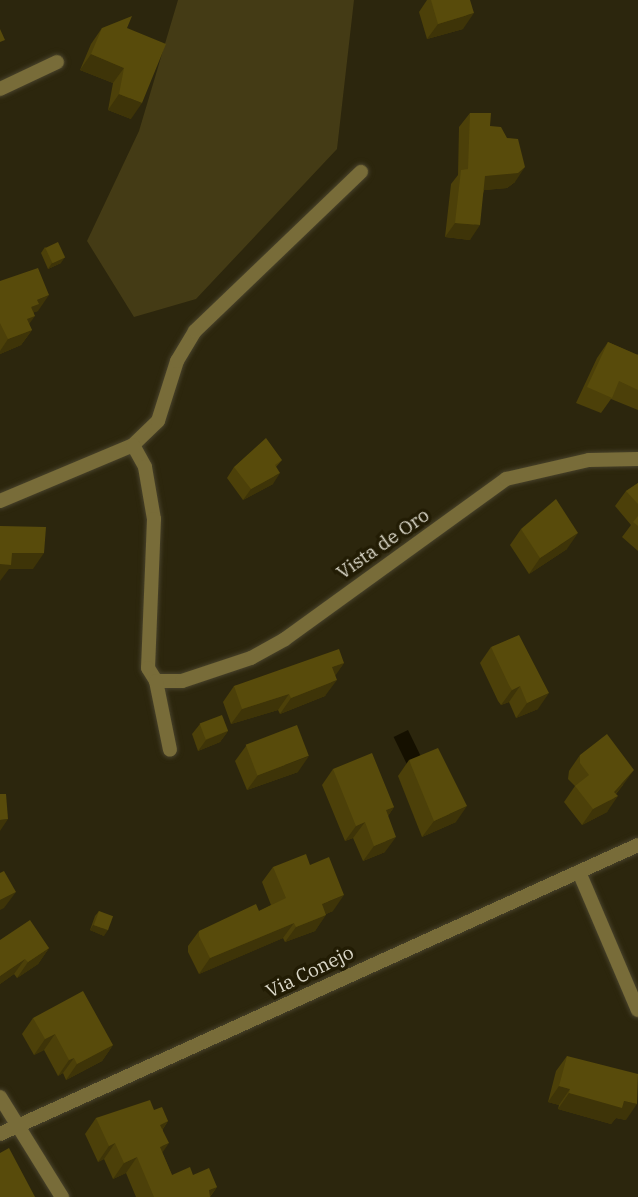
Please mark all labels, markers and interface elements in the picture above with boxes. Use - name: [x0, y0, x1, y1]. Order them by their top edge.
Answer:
- street label: Vista de Oro: [332, 504, 434, 584]
- street label: Via Conejo: [262, 941, 358, 1003]

